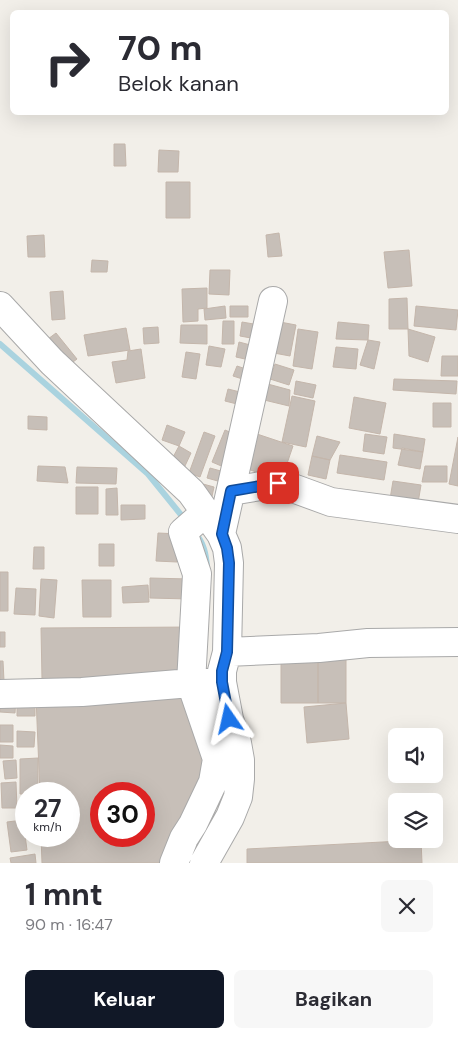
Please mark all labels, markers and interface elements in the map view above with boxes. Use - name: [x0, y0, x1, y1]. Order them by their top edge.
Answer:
- text: 70 m: [118, 25, 202, 71]
- icon: right: [35, 30, 100, 95]
- text: Belok kanan: [118, 69, 239, 98]
- pin: [257, 462, 299, 504]
- icon: arrive: [264, 469, 292, 497]
- position arrow: [202, 692, 254, 744]
- map controls: [388, 728, 443, 848]
- button: sound: [388, 728, 443, 783]
- speed limit sign: 30: [90, 782, 155, 847]
- text: 27: [34, 792, 61, 825]
- button: layers: [388, 793, 443, 848]
- text: km/h: [33, 819, 62, 835]
- text: 1 mnt: [25, 875, 103, 914]
- button: close: [381, 880, 433, 932]
- text: 90 m · 16:47: [25, 914, 113, 935]
- button: Keluar: [25, 970, 224, 1028]
- button: Bagikan: [234, 970, 433, 1028]

